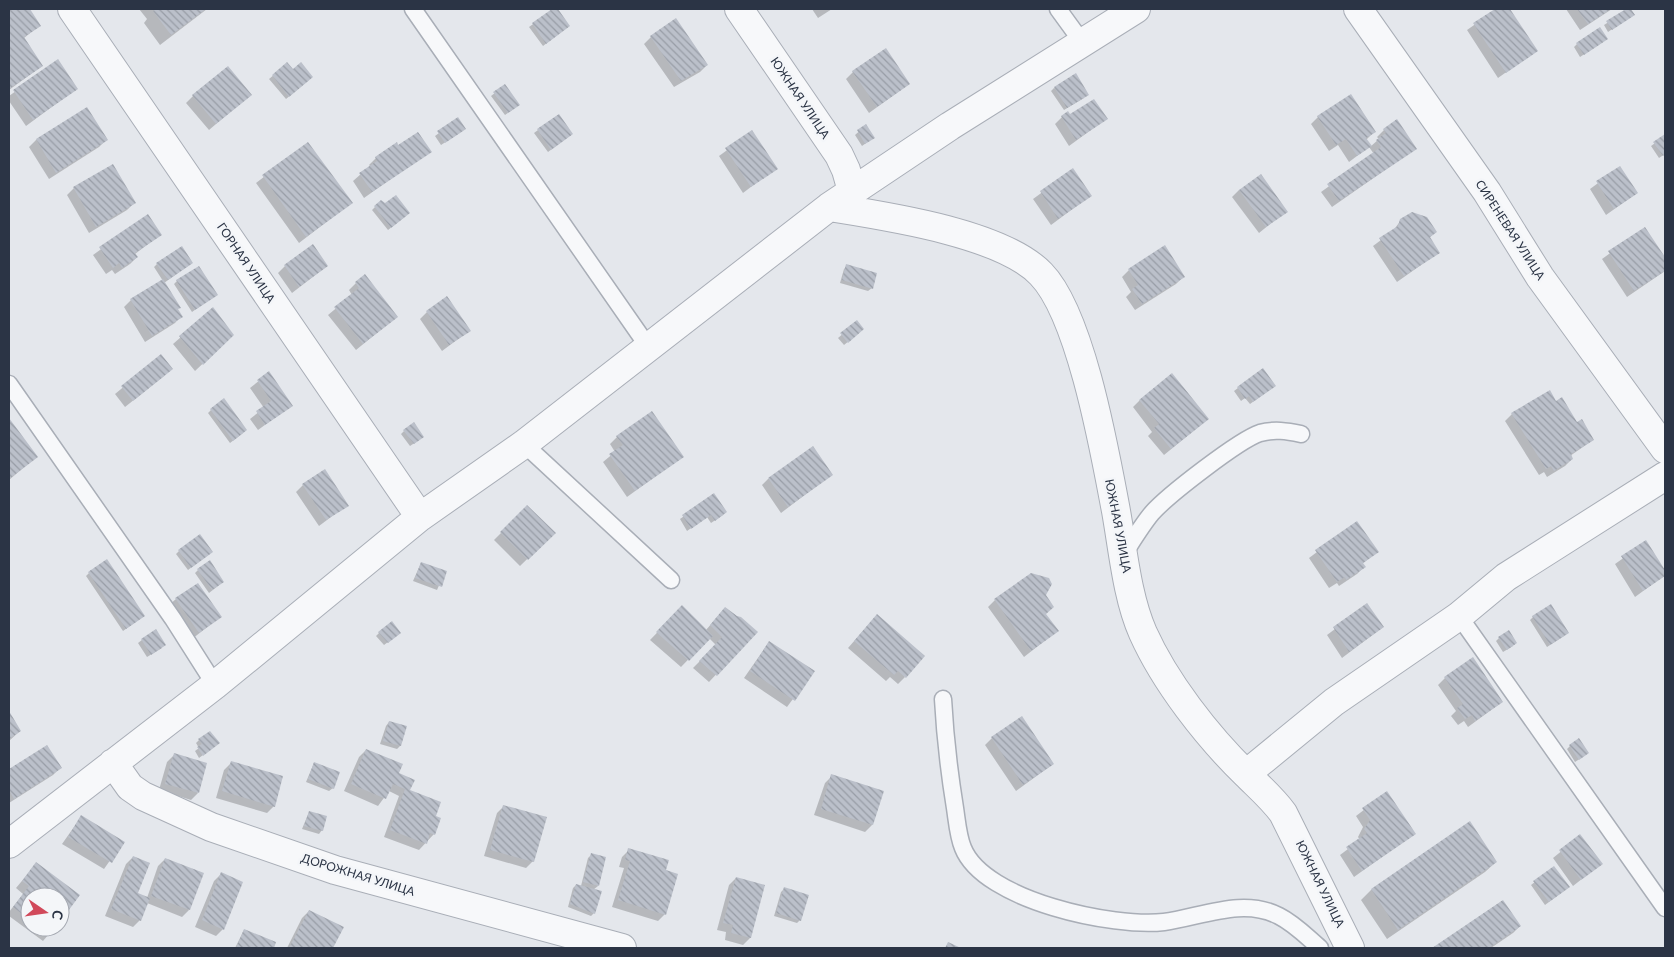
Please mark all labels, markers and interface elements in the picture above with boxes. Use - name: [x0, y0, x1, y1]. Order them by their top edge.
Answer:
- street label: ЮЖНАЯ УЛИЦА: [768, 54, 834, 142]
- street label: СИРЕНЕВАЯ УЛИЦА: [1472, 177, 1549, 283]
- street label: ГОРНАЯ УЛИЦА: [214, 220, 279, 306]
- street label: ЮЖНАЯ УЛИЦА: [1102, 478, 1135, 575]
- street label: ЮЖНАЯ УЛИЦА: [1293, 838, 1348, 931]
- street label: ДОРОЖНАЯ УЛИЦА: [299, 850, 418, 899]
- north arrow: [20, 887, 70, 937]
- text: С: [49, 909, 67, 922]

